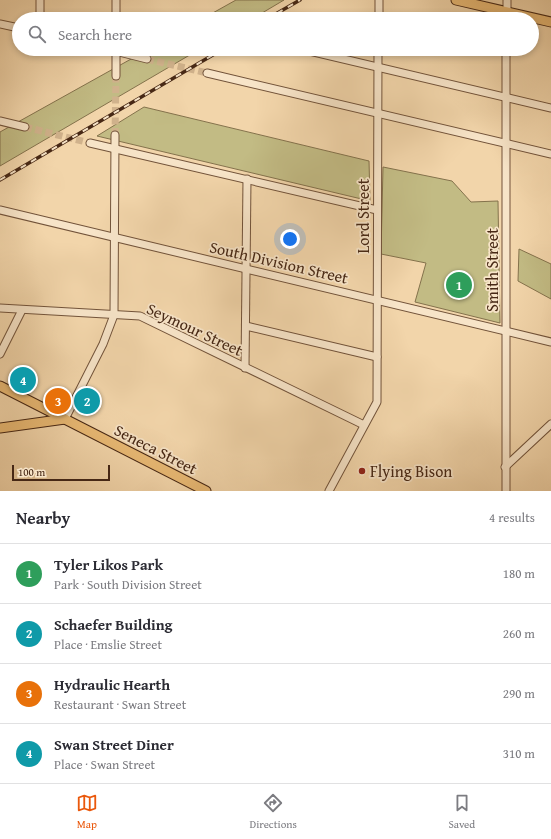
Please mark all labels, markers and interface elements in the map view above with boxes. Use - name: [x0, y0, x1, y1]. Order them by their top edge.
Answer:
- search box: [12, 12, 539, 56]
- icon: search: [26, 23, 48, 45]
- text: Search here: [58, 24, 132, 45]
- street label: Lord Street: [351, 178, 375, 253]
- street label: Smith Street: [480, 228, 504, 312]
- your location: [280, 229, 300, 249]
- street label: South Division Street: [207, 234, 351, 290]
- pin: 1: [446, 270, 472, 300]
- street label: Seymour Street: [143, 296, 247, 362]
- pin: 4: [10, 365, 36, 395]
- pin: 3: [45, 386, 71, 416]
- pin: 2: [74, 386, 100, 416]
- street label: Seneca Street: [110, 418, 202, 480]
- place label: Flying Bison: [370, 459, 452, 483]
- scale bar: [12, 463, 110, 482]
- text: 100 m: [18, 464, 45, 480]
- marker: Flying Bison: [357, 466, 367, 476]
- text: Nearby: [16, 505, 70, 530]
- text: 4 results: [489, 508, 535, 527]
- text: Tyler Likos Park: [54, 554, 163, 575]
- text: 1: [26, 564, 32, 583]
- text: 180 m: [503, 564, 535, 583]
- text: Park · South Division Street: [54, 575, 202, 594]
- text: Schaefer Building: [54, 614, 173, 635]
- text: 2: [26, 624, 32, 643]
- text: 260 m: [503, 624, 535, 643]
- text: Place · Emslie Street: [54, 635, 162, 654]
- text: Hydraulic Hearth: [54, 674, 170, 695]
- text: 3: [26, 684, 32, 703]
- text: 290 m: [503, 684, 535, 703]
- text: Restaurant · Swan Street: [54, 695, 186, 714]
- text: Swan Street Diner: [54, 734, 174, 755]
- text: 4: [26, 744, 32, 763]
- text: 310 m: [503, 744, 535, 763]
- text: Place · Swan Street: [54, 755, 155, 774]
- tab: Map: [76, 792, 98, 832]
- tab: Directions: [250, 792, 297, 832]
- tab: Saved: [448, 792, 475, 832]

